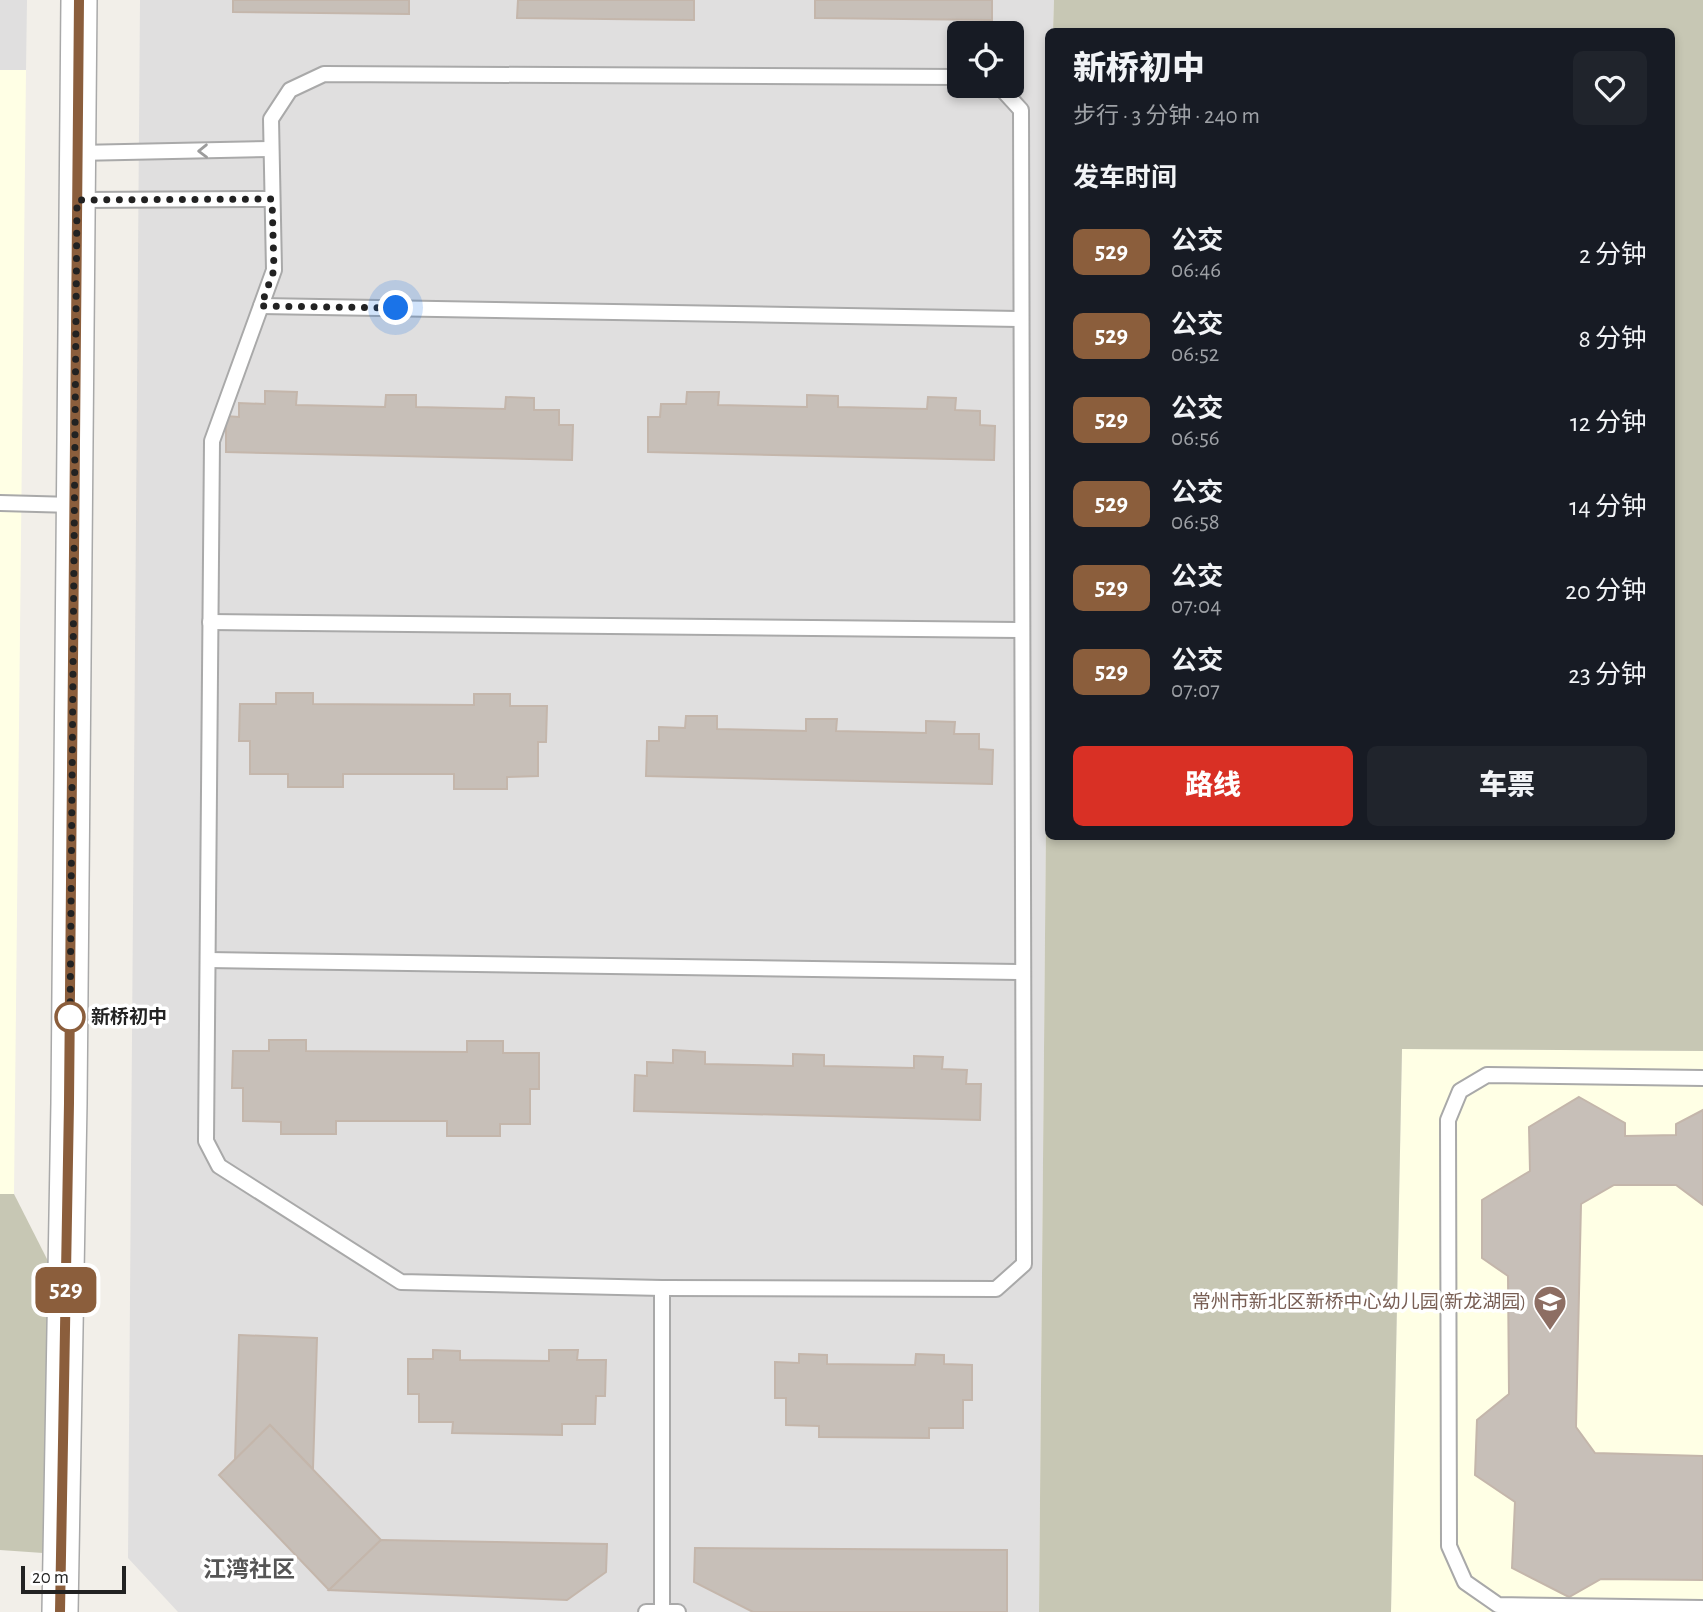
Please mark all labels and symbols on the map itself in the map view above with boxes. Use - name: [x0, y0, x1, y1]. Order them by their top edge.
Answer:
- one-way arrow: [197, 143, 208, 158]
- your location: [378, 290, 413, 325]
- marker: 新桥初中: [55, 1002, 85, 1032]
- place label: 新桥初中: [91, 1006, 167, 1027]
- line badge: 529: [26, 1267, 106, 1313]
- school or university icon: 常州市新北区新桥中心幼儿园(新龙湖园): [1531, 1283, 1569, 1332]
- place label: 常州市新北区新桥中心幼儿园(新龙湖园): [1192, 1291, 1526, 1312]
- district label: 江湾社区: [203, 1557, 295, 1582]
- scale bar: [21, 1563, 126, 1595]

